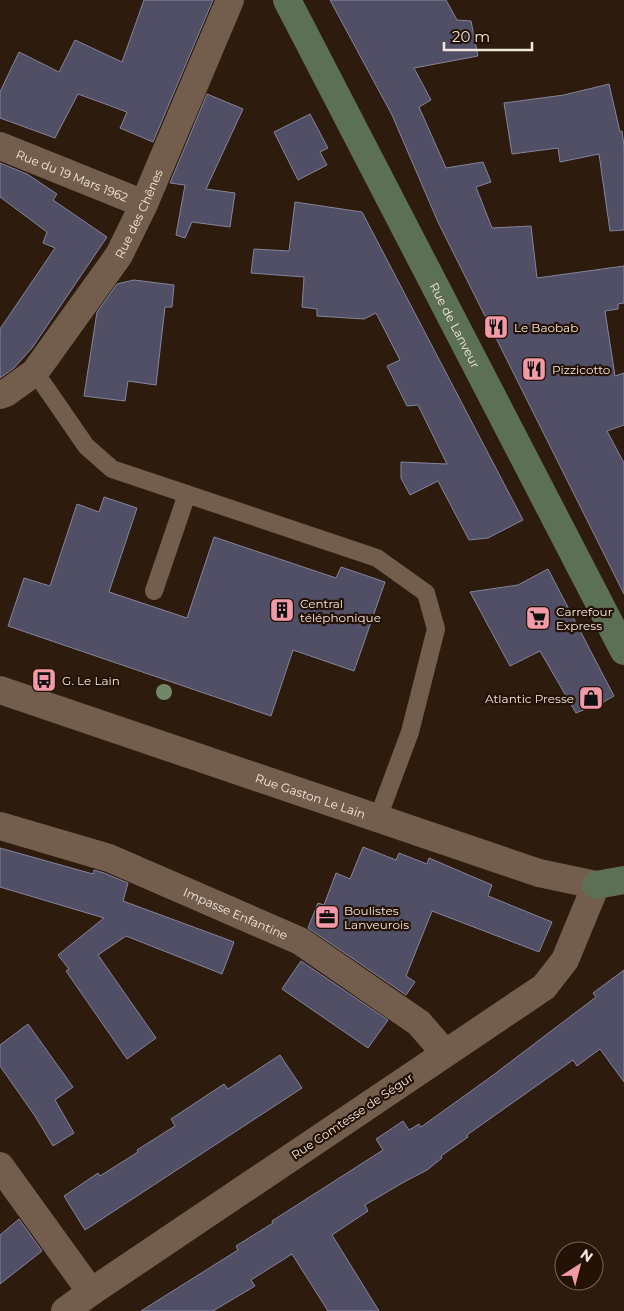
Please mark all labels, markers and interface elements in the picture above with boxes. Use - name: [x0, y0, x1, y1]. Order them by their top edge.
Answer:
- scale bar: [444, 20, 532, 52]
- text: 20 m: [452, 27, 490, 46]
- street label: Rue du 19 Mars 1962: [14, 146, 131, 204]
- street label: Rue des Chênes: [111, 167, 165, 261]
- street label: Rue de Lanveur: [427, 280, 484, 371]
- restaurant icon: Le Baobab: [483, 314, 509, 340]
- place label: Le Baobab: [514, 320, 578, 335]
- restaurant icon: Pizzicotto: [521, 356, 547, 382]
- place label: Pizzicotto: [552, 362, 610, 377]
- place label: Central téléphonique: [300, 596, 381, 625]
- building icon: Central téléphonique: [269, 597, 295, 623]
- place label: Carrefour Express: [556, 604, 613, 633]
- supermarket icon: Carrefour Express: [525, 605, 551, 631]
- bus stop icon: G. Le Lain: [31, 667, 57, 693]
- place label: G. Le Lain: [62, 673, 120, 688]
- shop icon: Atlantic Presse: [578, 685, 604, 711]
- place label: Atlantic Presse: [485, 691, 574, 706]
- street label: Rue Gaston Le Lain: [253, 770, 368, 821]
- street label: Impasse Enfantine: [181, 884, 291, 942]
- place label: Boulistes Lanveurois: [344, 903, 409, 932]
- office icon: Boulistes Lanveurois: [314, 904, 340, 930]
- street label: Rue Comtesse de Ségur: [288, 1069, 416, 1162]
- north arrow: [554, 1241, 604, 1291]
- text: N: [577, 1245, 597, 1266]

